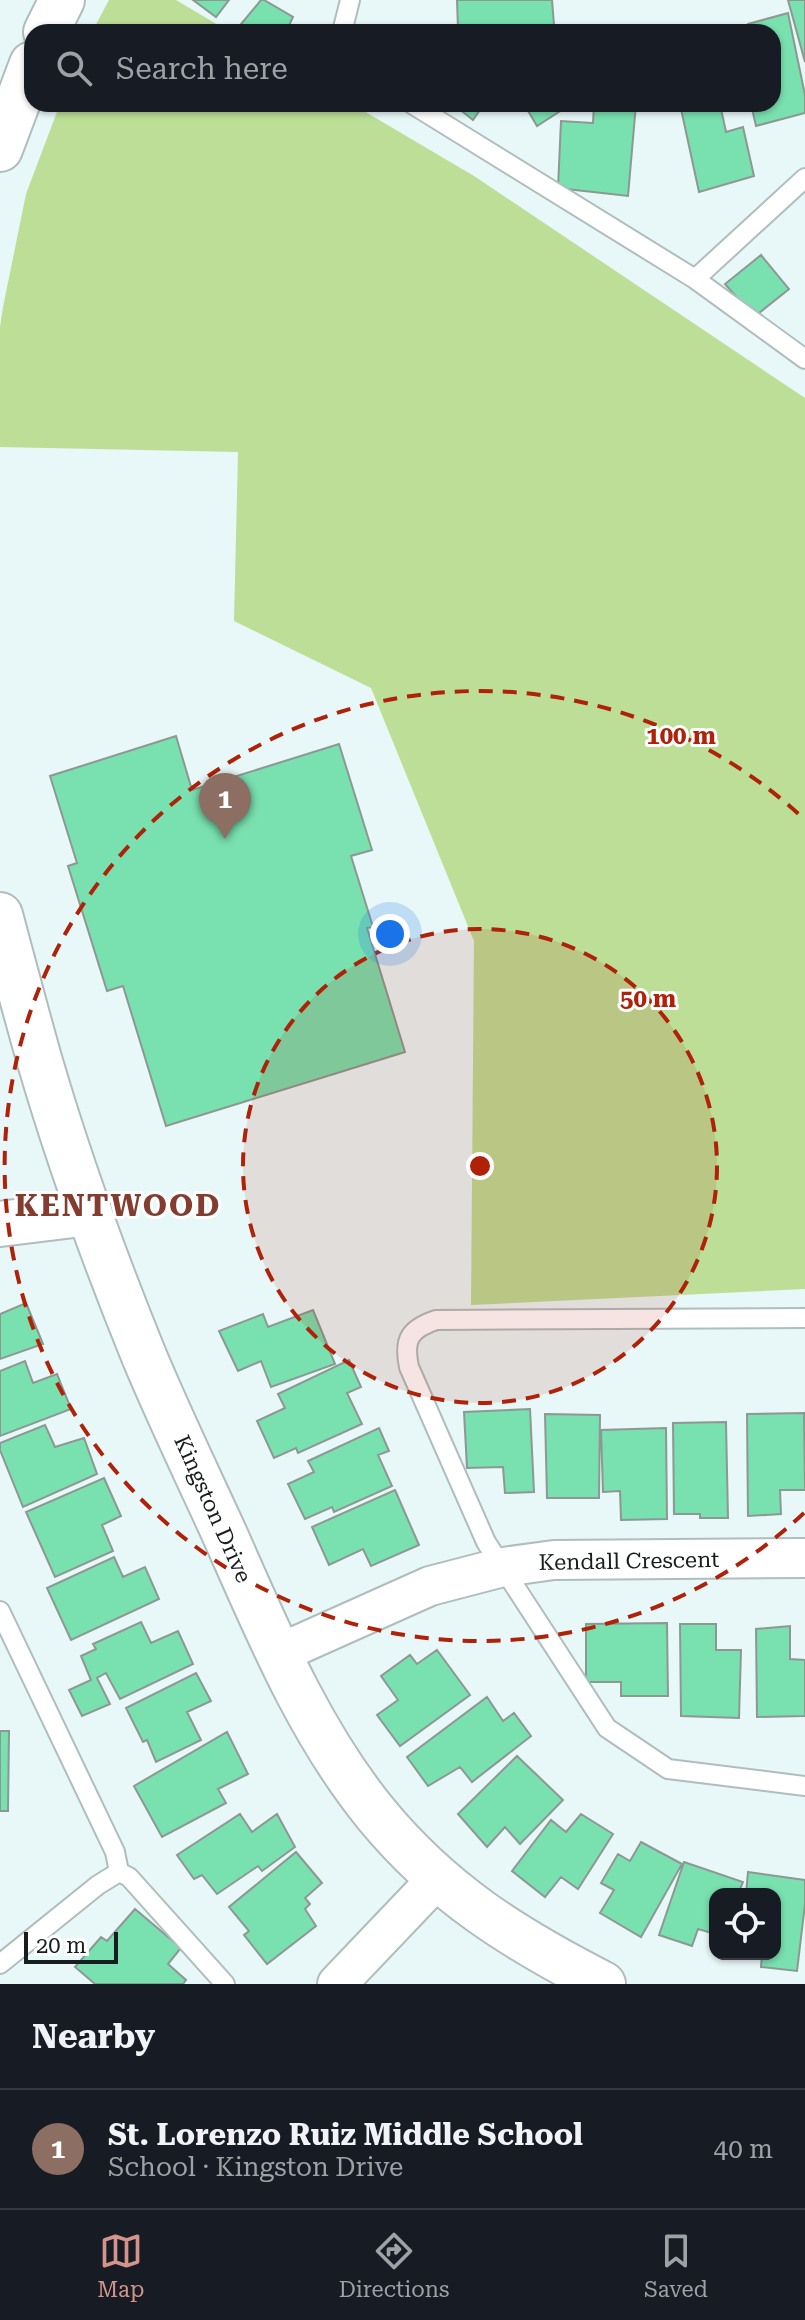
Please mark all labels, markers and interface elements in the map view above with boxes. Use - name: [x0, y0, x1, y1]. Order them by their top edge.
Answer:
- search box: [24, 24, 781, 112]
- icon: search: [52, 46, 96, 90]
- text: Search here: [116, 51, 288, 86]
- text: 100 m: [646, 722, 716, 750]
- pin: 1: [199, 773, 251, 839]
- your location: [370, 914, 410, 954]
- text: 50 m: [620, 985, 676, 1013]
- centre of rings: [466, 1152, 494, 1180]
- district label: KENTWOOD: [15, 1188, 221, 1223]
- street label: Kingston Drive: [169, 1431, 257, 1587]
- street label: Kendall Crescent: [538, 1547, 720, 1575]
- map controls: [709, 1888, 781, 1960]
- button: locate: [709, 1888, 781, 1960]
- scale bar: [24, 1928, 118, 1964]
- text: 20 m: [36, 1933, 86, 1958]
- text: Nearby: [32, 2016, 155, 2056]
- text: St. Lorenzo Ruiz Middle School: [108, 2117, 583, 2152]
- text: 1: [51, 2134, 65, 2164]
- text: 40 m: [714, 2134, 773, 2164]
- text: School · Kingston Drive: [108, 2152, 403, 2182]
- tab: Map: [97, 2229, 144, 2302]
- tab: Directions: [339, 2229, 449, 2302]
- tab: Saved: [644, 2229, 708, 2302]

